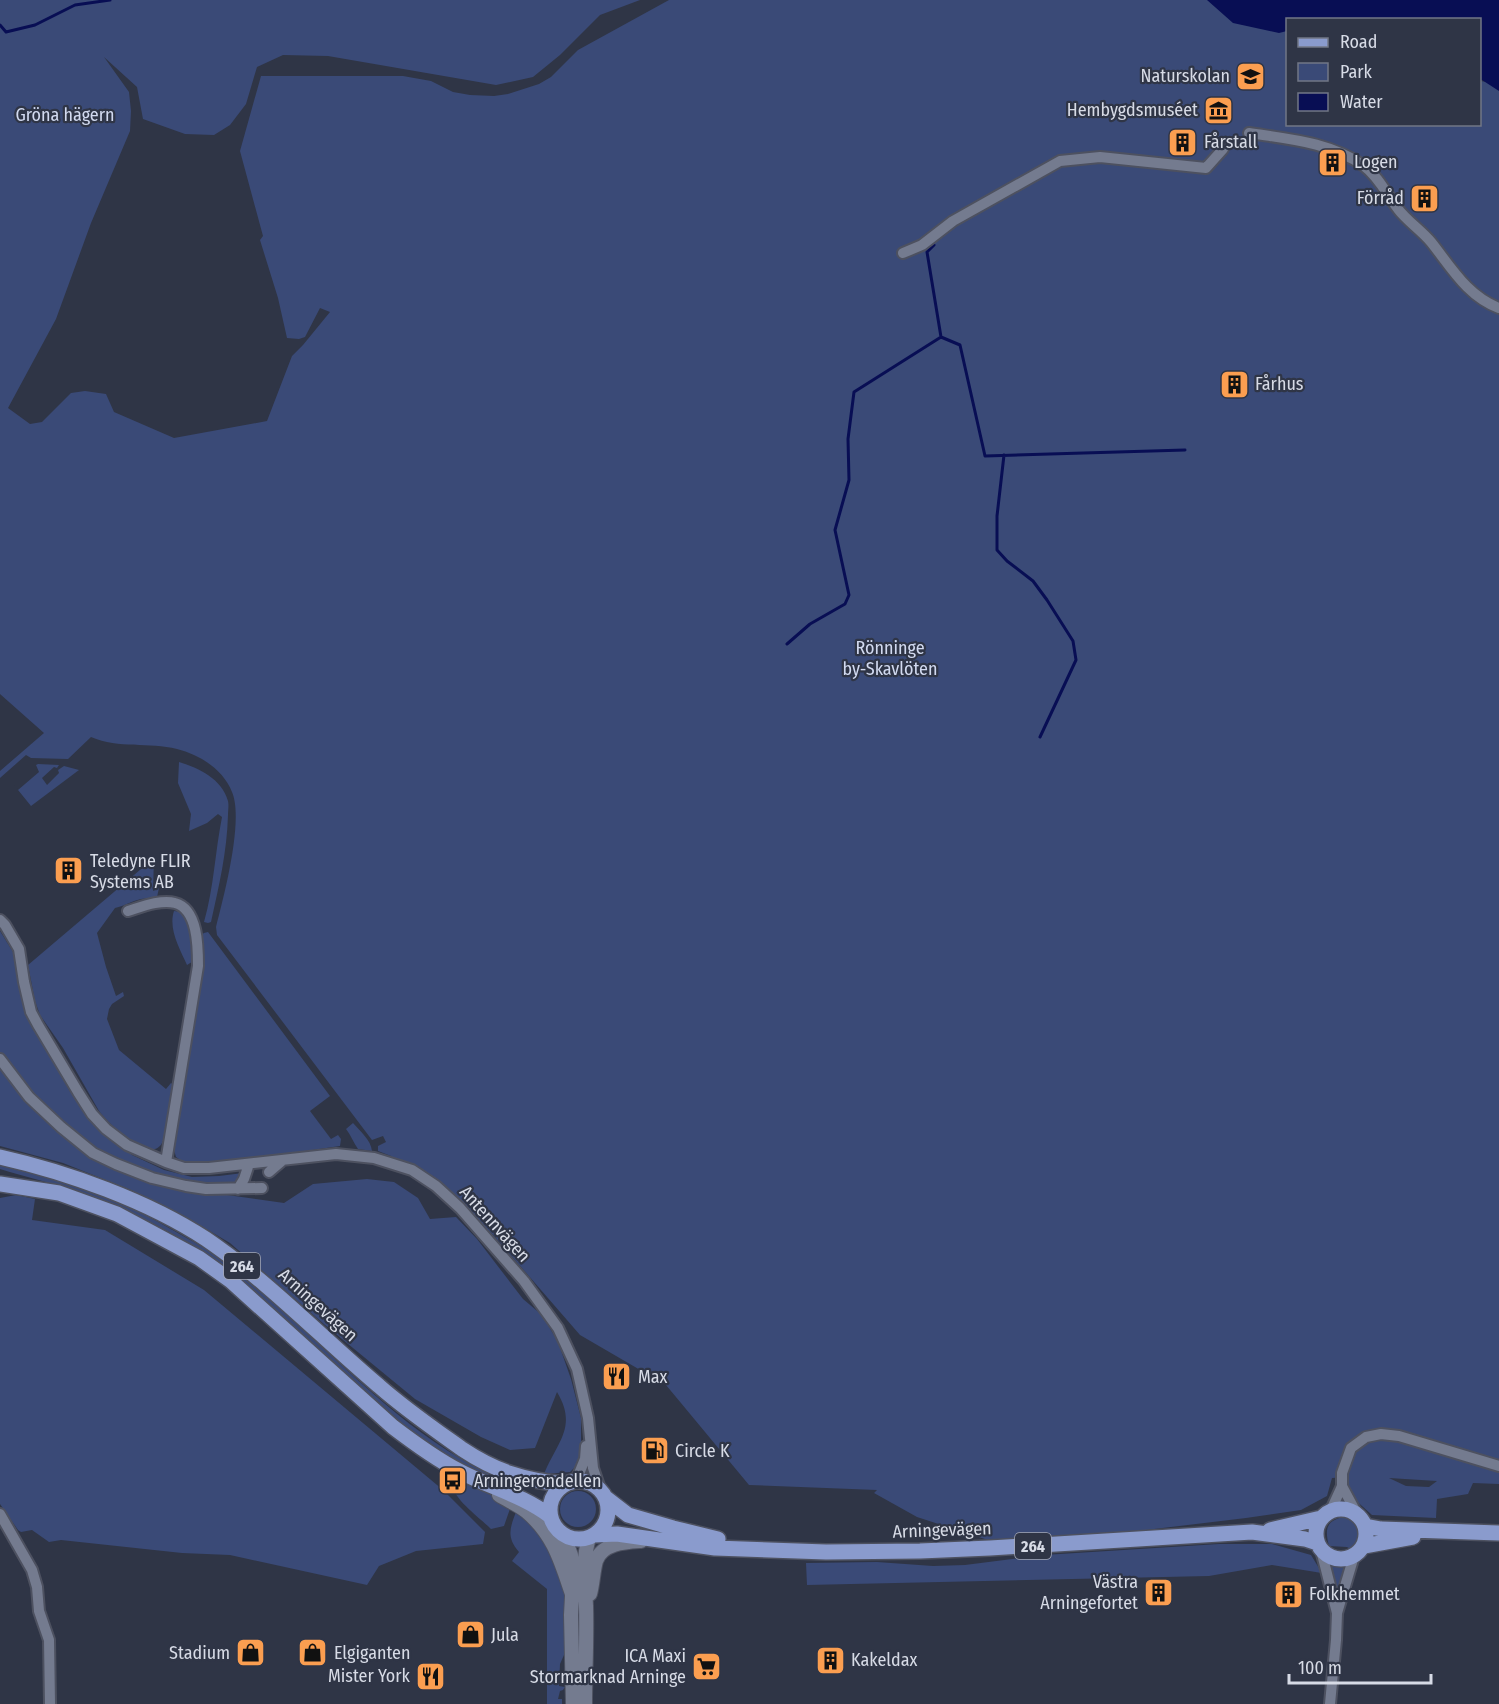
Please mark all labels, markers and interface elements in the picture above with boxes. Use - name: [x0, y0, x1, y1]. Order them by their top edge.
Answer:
- legend: [1286, 18, 1481, 126]
- text: Road: [1340, 31, 1377, 53]
- school or university icon: Naturskolan: [1235, 60, 1267, 92]
- text: Park: [1340, 61, 1373, 83]
- place label: Naturskolan: [1141, 65, 1230, 87]
- text: Water: [1340, 91, 1383, 113]
- museum icon: Hembygdsmuséet: [1203, 94, 1235, 126]
- place label: Hembygdsmuséet: [1067, 99, 1198, 121]
- park label: Gröna hägern: [15, 104, 115, 126]
- building icon: Fårstall: [1167, 126, 1199, 158]
- place label: Fårstall: [1204, 131, 1257, 153]
- building icon: Logen: [1317, 146, 1349, 178]
- place label: Logen: [1354, 151, 1398, 173]
- building icon: Förråd: [1409, 182, 1441, 214]
- place label: Förråd: [1357, 187, 1404, 209]
- building icon: Fårhus: [1218, 368, 1250, 400]
- place label: Fårhus: [1255, 373, 1304, 395]
- park label: Rönninge by-Skavlöten: [842, 637, 938, 680]
- place label: Teledyne FLIR Systems AB: [90, 850, 191, 893]
- building icon: Teledyne FLIR Systems AB: [53, 855, 85, 887]
- street label: Antennvägen: [455, 1181, 535, 1267]
- road number: 264: [224, 1253, 260, 1279]
- street label: Arningevägen: [274, 1264, 362, 1346]
- restaurant icon: Max: [601, 1361, 633, 1393]
- place label: Max: [638, 1366, 668, 1388]
- fuel station icon: Circle K: [638, 1435, 670, 1467]
- place label: Circle K: [675, 1440, 730, 1462]
- bus stop icon: Arningerondellen: [437, 1465, 469, 1497]
- place label: Arningerondellen: [474, 1470, 601, 1492]
- street label: Arningevägen: [892, 1517, 992, 1543]
- road number: 264: [1015, 1533, 1051, 1559]
- place label: Västra Arningefortet: [1040, 1571, 1138, 1614]
- building icon: Västra Arningefortet: [1143, 1576, 1175, 1608]
- building icon: Folkhemmet: [1272, 1578, 1304, 1610]
- place label: Folkhemmet: [1309, 1583, 1400, 1605]
- shop icon: Jula: [454, 1619, 486, 1651]
- place label: Jula: [491, 1624, 519, 1646]
- shop icon: Stadium: [235, 1637, 267, 1669]
- shop icon: Elgiganten: [297, 1637, 329, 1669]
- place label: Stadium: [169, 1642, 230, 1664]
- place label: Elgiganten: [334, 1642, 410, 1664]
- building icon: Kakeldax: [814, 1644, 846, 1676]
- place label: ICA Maxi Stormarknad Arninge: [530, 1645, 686, 1688]
- scale bar: [1289, 1647, 1432, 1685]
- place label: Kakeldax: [851, 1649, 917, 1671]
- supermarket icon: ICA Maxi Stormarknad Arninge: [691, 1650, 723, 1682]
- text: 100 m: [1298, 1657, 1342, 1679]
- restaurant icon: Mister York: [415, 1660, 447, 1692]
- place label: Mister York: [328, 1665, 411, 1687]

